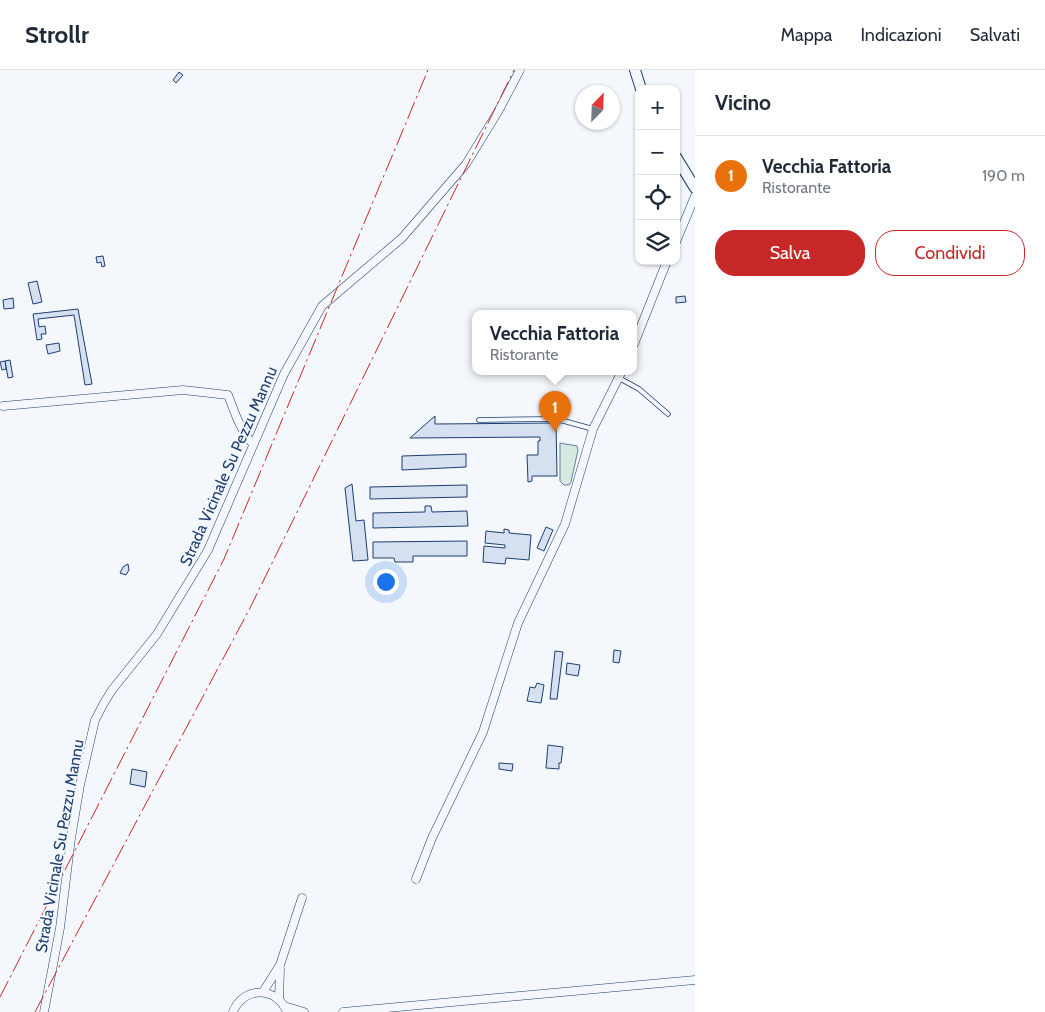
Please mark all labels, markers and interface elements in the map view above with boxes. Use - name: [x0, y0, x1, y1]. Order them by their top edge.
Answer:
- text: Strollr: [25, 20, 89, 49]
- text: Mappa: [781, 24, 832, 46]
- text: Indicazioni: [860, 24, 942, 46]
- text: Salvati: [970, 24, 1020, 46]
- north arrow: [575, 85, 620, 130]
- map controls: [635, 85, 680, 265]
- button: +: [635, 85, 680, 130]
- text: Vicino: [715, 90, 771, 115]
- button: −: [635, 130, 680, 175]
- text: Vecchia Fattoria: [762, 155, 891, 178]
- text: 1: [728, 166, 734, 185]
- text: 190 m: [982, 166, 1025, 185]
- button: locate: [635, 175, 680, 220]
- text: Ristorante: [762, 178, 831, 197]
- button: layers: [635, 220, 680, 265]
- button: Salva: [715, 230, 865, 276]
- button: Condividi: [875, 230, 1025, 276]
- popup: [472, 310, 637, 375]
- text: Vecchia Fattoria: [490, 322, 619, 345]
- text: Ristorante: [490, 345, 558, 364]
- street label: Strada Vicinale Su Pezzu Mannu: [176, 364, 281, 569]
- pin: 1: [539, 391, 571, 432]
- your location: [373, 569, 399, 595]
- street label: Strada Vicinale Su Pezzu Mannu: [31, 738, 88, 954]

